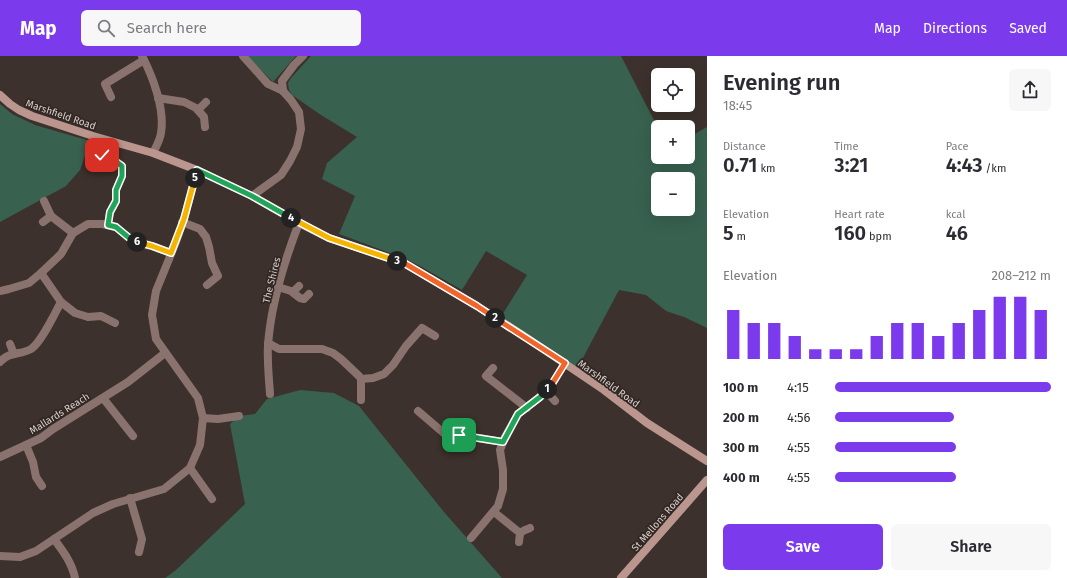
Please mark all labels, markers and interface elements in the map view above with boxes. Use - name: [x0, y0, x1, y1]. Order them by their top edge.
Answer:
- search box: [81, 10, 361, 46]
- text: Map: [20, 17, 57, 40]
- icon: search: [95, 17, 117, 39]
- text: Search here: [127, 19, 207, 37]
- text: Map: [874, 20, 901, 37]
- text: Directions: [923, 20, 987, 37]
- text: Saved: [1009, 20, 1047, 37]
- map controls: [651, 68, 695, 216]
- button: locate: [651, 68, 695, 112]
- text: Evening run: [723, 69, 840, 96]
- button: share: [1009, 69, 1051, 111]
- street label: Marshfield Road: [24, 97, 97, 133]
- text: 18:45: [723, 98, 752, 113]
- button: +: [651, 120, 695, 164]
- pin: [85, 138, 119, 172]
- text: Distance: [723, 140, 766, 153]
- text: Time: [834, 140, 859, 153]
- text: Pace: [946, 140, 968, 153]
- icon: check: [91, 144, 113, 166]
- text: 0.71: [723, 153, 757, 177]
- text: 3:21: [834, 153, 868, 177]
- text: 4:43: [946, 153, 983, 177]
- text: km: [757, 162, 775, 175]
- text: /km: [983, 162, 1006, 175]
- pin: 5: [185, 168, 205, 188]
- text: 5: [192, 171, 198, 184]
- button: −: [651, 172, 695, 216]
- pin: 4: [281, 208, 301, 228]
- text: Elevation: [723, 208, 769, 221]
- text: Heart rate: [834, 208, 884, 221]
- text: kcal: [946, 208, 965, 221]
- text: 4: [288, 211, 294, 224]
- text: 5: [723, 221, 734, 245]
- text: 160: [834, 221, 866, 245]
- text: 46: [946, 221, 968, 245]
- text: m: [734, 230, 746, 243]
- text: bpm: [866, 230, 892, 243]
- pin: 6: [127, 232, 147, 252]
- text: 6: [134, 235, 140, 248]
- pin: 3: [387, 251, 407, 271]
- text: 3: [394, 254, 400, 267]
- street label: The Shires: [260, 256, 284, 304]
- text: Elevation: [723, 268, 777, 283]
- text: 208–212 m: [991, 268, 1051, 283]
- pin: 2: [485, 308, 505, 328]
- text: 2: [492, 311, 498, 324]
- street label: Marshfield Road: [575, 357, 642, 410]
- pin: 1: [537, 379, 557, 399]
- text: 100 m: [723, 380, 758, 395]
- text: 4:15: [787, 380, 809, 395]
- text: 1: [544, 382, 550, 395]
- street label: Mallards Reach: [27, 391, 92, 437]
- text: 200 m: [723, 410, 759, 425]
- text: 4:56: [787, 410, 811, 425]
- pin: [442, 418, 476, 452]
- icon: arrive: [448, 424, 470, 446]
- text: 300 m: [723, 440, 759, 455]
- text: 4:55: [787, 440, 810, 455]
- text: 400 m: [723, 470, 760, 485]
- text: 4:55: [787, 470, 810, 485]
- street label: St Mellons Road: [629, 491, 686, 554]
- button: Save: [723, 524, 883, 570]
- button: Share: [891, 524, 1051, 570]

